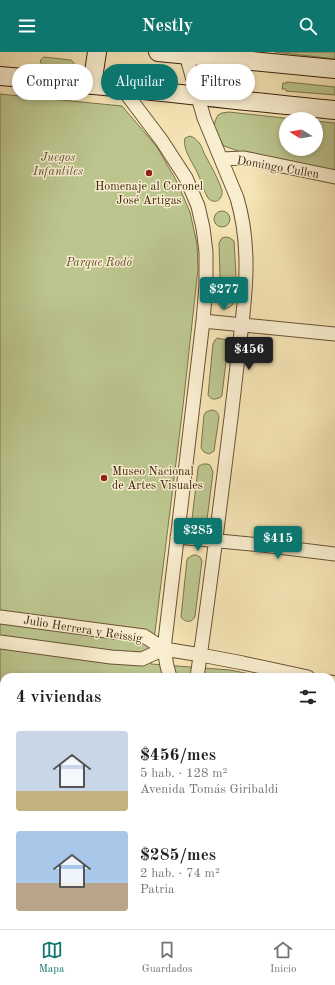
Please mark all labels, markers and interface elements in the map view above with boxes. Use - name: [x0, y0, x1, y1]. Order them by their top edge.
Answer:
- icon: menu: [16, 15, 38, 37]
- icon: search: [297, 15, 319, 37]
- text: Nestly: [142, 17, 193, 35]
- chip: Comprar: [12, 64, 93, 100]
- chip: Alquilar: [101, 64, 178, 100]
- chip: Filtros: [186, 64, 255, 100]
- north arrow: [279, 112, 323, 156]
- map controls: [279, 112, 323, 156]
- park label: Juegos Infantiles: [32, 152, 83, 178]
- street label: Domingo Cullen: [236, 155, 320, 181]
- marker: Homenaje al Coronel José Artigas: [144, 168, 154, 178]
- place label: Homenaje al Coronel José Artigas: [95, 181, 203, 207]
- park label: Parque Rodó: [65, 257, 132, 269]
- pin: $277: [200, 277, 248, 311]
- text: $277: [209, 283, 239, 296]
- pin: $456: [225, 337, 273, 371]
- text: $456: [234, 343, 264, 356]
- place label: Museo Nacional de Artes Visuales: [112, 466, 203, 492]
- marker: Museo Nacional de Artes Visuales: [99, 473, 109, 483]
- pin: $285: [174, 518, 222, 552]
- text: $285: [183, 524, 213, 537]
- pin: $415: [254, 526, 302, 560]
- text: $415: [263, 532, 293, 545]
- street label: Julio Herrera y Reissig: [22, 615, 144, 645]
- icon: filters: [297, 686, 319, 708]
- text: 4 viviendas: [16, 689, 101, 706]
- icon: home: [48, 747, 96, 795]
- text: $456/mes: [140, 747, 216, 764]
- text: 5 hab. · 128 m²: [140, 767, 227, 780]
- text: Avenida Tomás Giribaldi: [140, 783, 278, 796]
- icon: home: [48, 847, 96, 895]
- text: $285/mes: [140, 847, 216, 864]
- text: 2 hab. · 74 m²: [140, 867, 220, 880]
- text: Patria: [140, 883, 175, 896]
- tab: Mapa: [39, 939, 64, 977]
- tab: Guardados: [142, 939, 193, 977]
- tab: Inicio: [270, 939, 296, 977]

